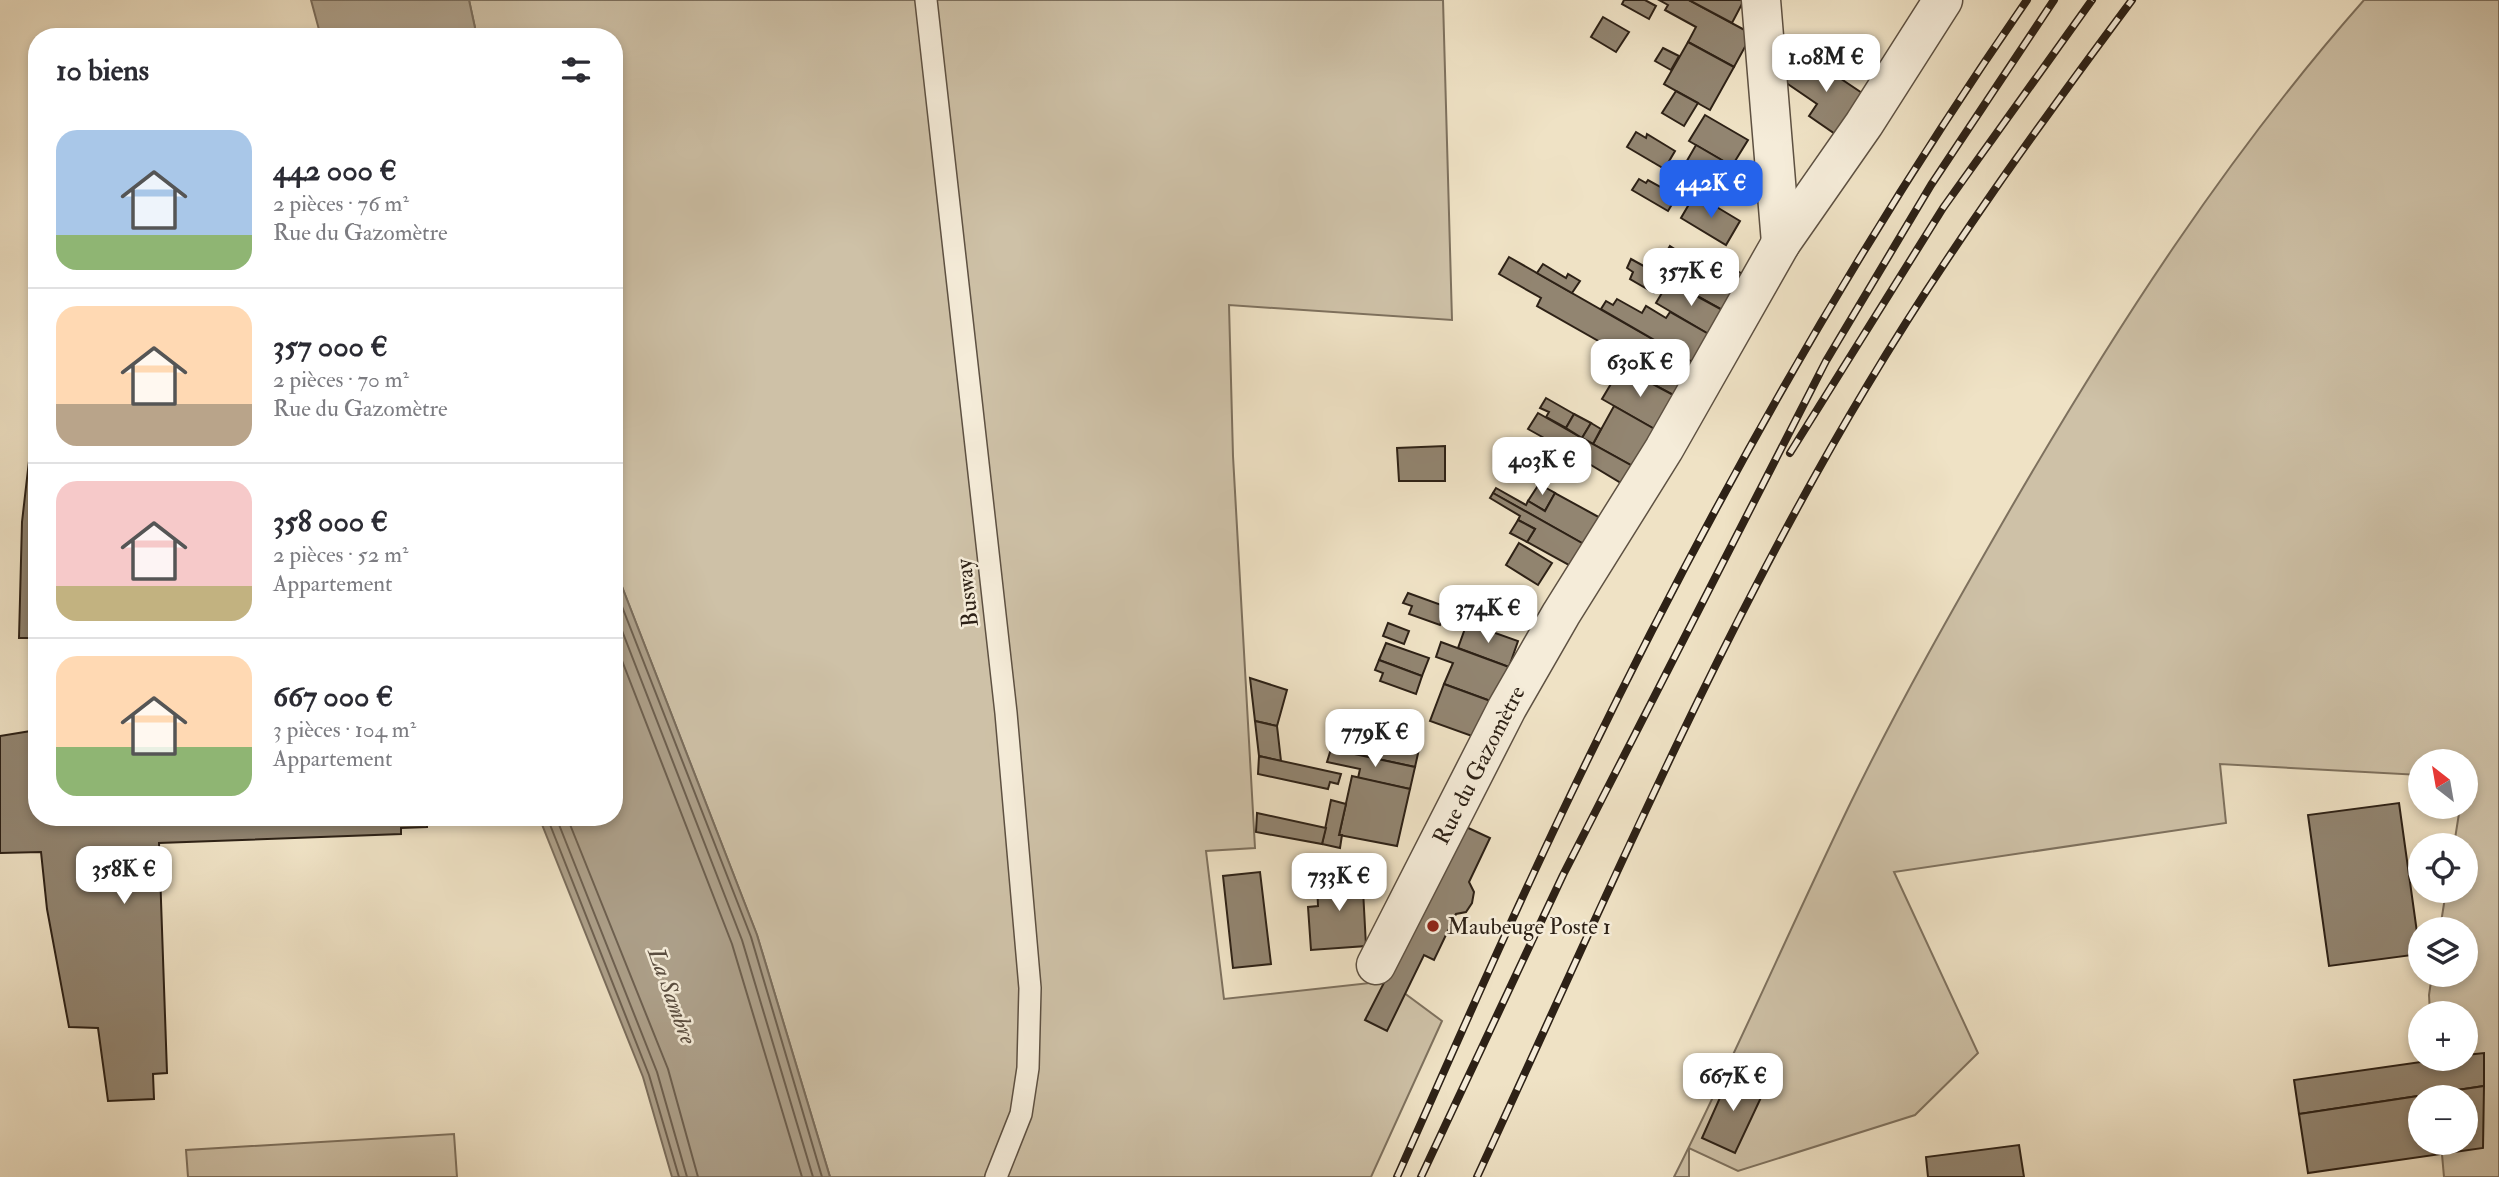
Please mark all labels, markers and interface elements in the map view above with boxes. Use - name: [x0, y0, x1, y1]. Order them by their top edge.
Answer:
- pin: 1.08M €: [1761, 34, 1891, 94]
- text: 1.08M €: [1788, 42, 1864, 71]
- icon: filters: [557, 51, 595, 89]
- text: 10 biens: [56, 52, 149, 89]
- text: 442 000 €: [273, 152, 397, 189]
- icon: home: [112, 158, 196, 242]
- pin: 442K €: [1654, 160, 1768, 220]
- text: 442K €: [1676, 168, 1746, 197]
- text: 2 pièces · 76 m²: [273, 189, 409, 218]
- text: Rue du Gazomètre: [273, 218, 448, 247]
- pin: 357K €: [1634, 248, 1748, 308]
- text: 357K €: [1659, 256, 1723, 285]
- text: 357 000 €: [273, 328, 388, 365]
- icon: home: [112, 334, 196, 418]
- pin: 630K €: [1583, 340, 1697, 399]
- text: 630K €: [1607, 347, 1673, 376]
- text: 2 pièces · 70 m²: [273, 365, 409, 394]
- text: Rue du Gazomètre: [273, 394, 448, 423]
- pin: 403K €: [1485, 438, 1599, 497]
- text: 403K €: [1508, 445, 1576, 474]
- text: 358 000 €: [273, 503, 388, 540]
- icon: home: [112, 509, 196, 593]
- text: 2 pièces · 52 m²: [273, 540, 408, 569]
- street label: Busway: [949, 557, 985, 628]
- text: Appartement: [273, 569, 393, 598]
- pin: 374K €: [1431, 586, 1545, 645]
- text: 374K €: [1455, 593, 1521, 622]
- text: 667 000 €: [273, 678, 393, 715]
- street label: Rue du Gazomètre: [1426, 680, 1532, 849]
- icon: home: [112, 684, 196, 768]
- pin: 779K €: [1318, 710, 1432, 769]
- text: 3 pièces · 104 m²: [273, 715, 416, 744]
- text: 779K €: [1341, 717, 1409, 746]
- text: Appartement: [273, 744, 393, 773]
- north arrow: [2408, 749, 2478, 819]
- map controls: [2408, 749, 2478, 1155]
- button: locate: [2408, 833, 2478, 903]
- pin: 358K €: [67, 846, 181, 906]
- pin: 733K €: [1282, 853, 1396, 913]
- text: 358K €: [92, 854, 156, 883]
- text: 733K €: [1308, 861, 1370, 890]
- place label: Maubeuge Poste 1: [1447, 912, 1611, 941]
- button: layers: [2408, 917, 2478, 987]
- marker: Maubeuge Poste 1: [1425, 918, 1441, 934]
- water label: La Sambre: [640, 943, 704, 1049]
- button: +: [2408, 1001, 2478, 1071]
- pin: 667K €: [1676, 1054, 1790, 1113]
- text: 667K €: [1699, 1061, 1767, 1090]
- button: −: [2408, 1085, 2478, 1155]

